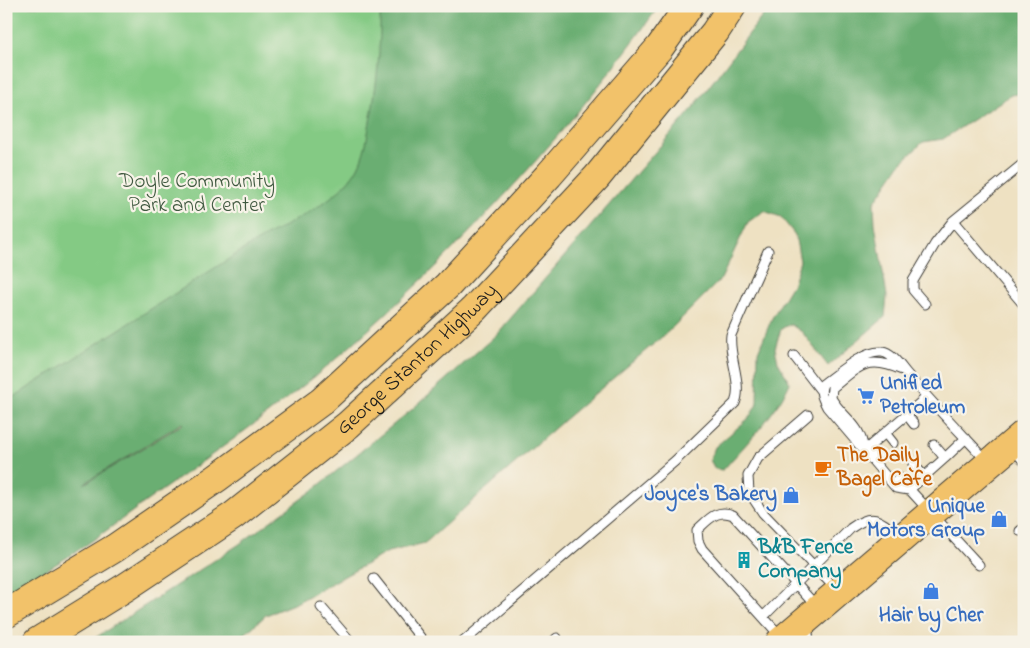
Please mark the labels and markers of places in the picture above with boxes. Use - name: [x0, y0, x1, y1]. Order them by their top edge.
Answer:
- place label: Unified Petroleum: [880, 369, 965, 423]
- supermarket icon: Unified Petroleum: [856, 386, 876, 406]
- place label: The Daily Bagel Cafe: [836, 441, 933, 497]
- cafe icon: The Daily Bagel Cafe: [813, 458, 833, 478]
- place label: Joyce's Bakery: [644, 480, 777, 512]
- shop icon: Joyce's Bakery: [781, 485, 801, 505]
- place label: Unique Motors Group: [867, 492, 986, 546]
- shop icon: Unique Motors Group: [989, 509, 1009, 529]
- place label: B&B Fence Company: [757, 533, 854, 589]
- building icon: B&B Fence Company: [734, 550, 754, 570]
- shop icon: Hair by Cher: [921, 581, 941, 601]
- place label: Hair by Cher: [879, 601, 984, 633]

